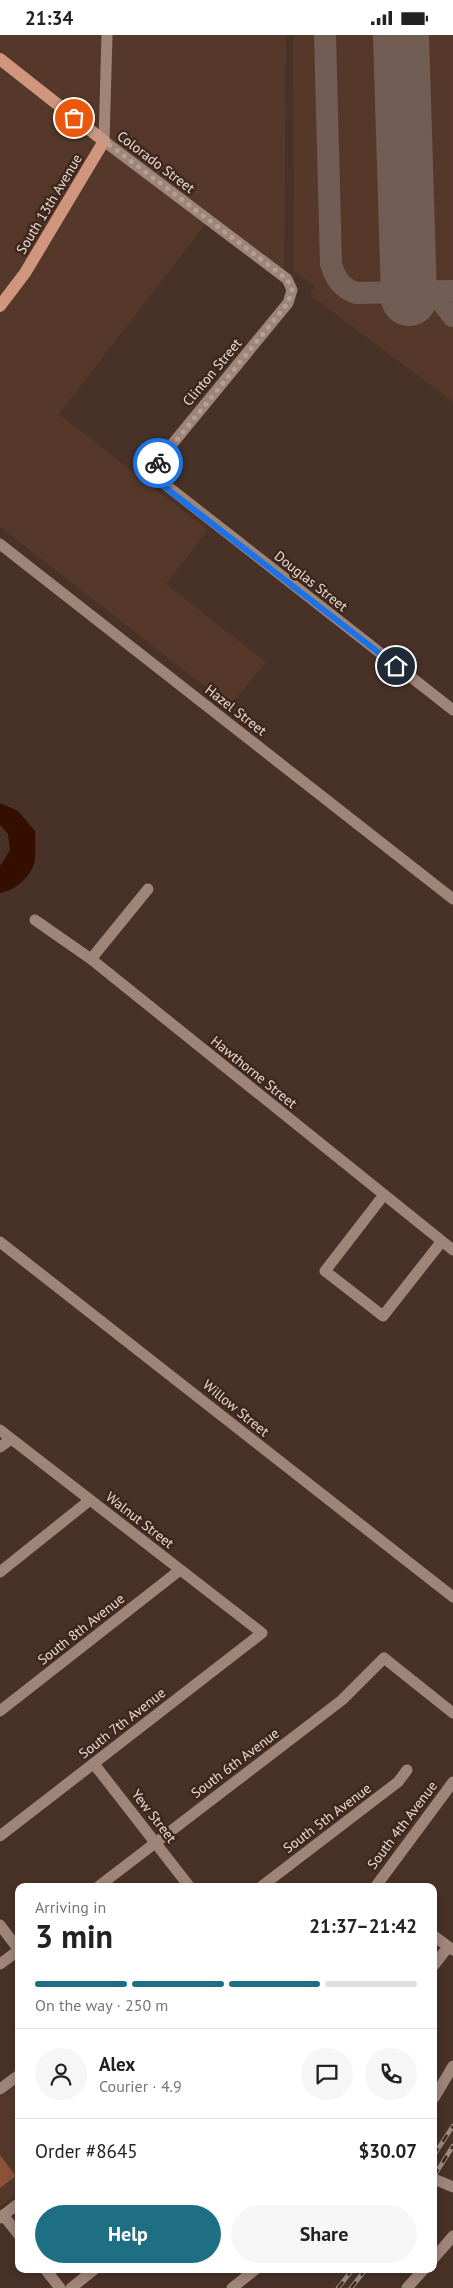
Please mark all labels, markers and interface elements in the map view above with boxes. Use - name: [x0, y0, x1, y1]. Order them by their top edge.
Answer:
- text: 21:34: [25, 6, 73, 30]
- pin: [53, 97, 95, 139]
- icon: bag: [60, 104, 88, 132]
- street label: Colorado Street: [114, 127, 199, 197]
- street label: South 13th Avenue: [12, 151, 86, 257]
- street label: Clinton Street: [179, 334, 246, 409]
- courier: [133, 438, 183, 488]
- icon: bike: [144, 449, 172, 477]
- street label: Douglas Street: [271, 547, 351, 615]
- pin: [375, 645, 417, 687]
- icon: home: [382, 652, 410, 680]
- street label: Hazel Street: [202, 680, 271, 740]
- street label: Hawthorne Street: [207, 1032, 301, 1112]
- street label: Willow Street: [199, 1376, 273, 1440]
- street label: Walnut Street: [102, 1488, 178, 1552]
- street label: South 8th Avenue: [34, 1589, 128, 1669]
- street label: South 7th Avenue: [75, 1683, 169, 1763]
- street label: South 6th Avenue: [187, 1724, 283, 1802]
- street label: South 4th Avenue: [363, 1777, 441, 1873]
- street label: South 5th Avenue: [279, 1779, 375, 1857]
- street label: Yew Street: [128, 1786, 181, 1847]
- text: Arriving in: [35, 1897, 106, 1917]
- text: 21:37–21:42: [309, 1914, 417, 1938]
- text: 3 min: [35, 1915, 113, 1957]
- text: On the way · 250 m: [35, 1995, 168, 2015]
- button: person: [35, 2048, 87, 2100]
- button: chat: [301, 2048, 353, 2100]
- button: phone: [365, 2048, 417, 2100]
- text: Alex: [99, 2052, 135, 2076]
- text: Courier · 4.9: [99, 2076, 182, 2096]
- text: Order #8645: [35, 2139, 138, 2163]
- text: $30.07: [358, 2139, 417, 2163]
- button: Help: [35, 2205, 221, 2263]
- button: Share: [231, 2205, 417, 2263]

